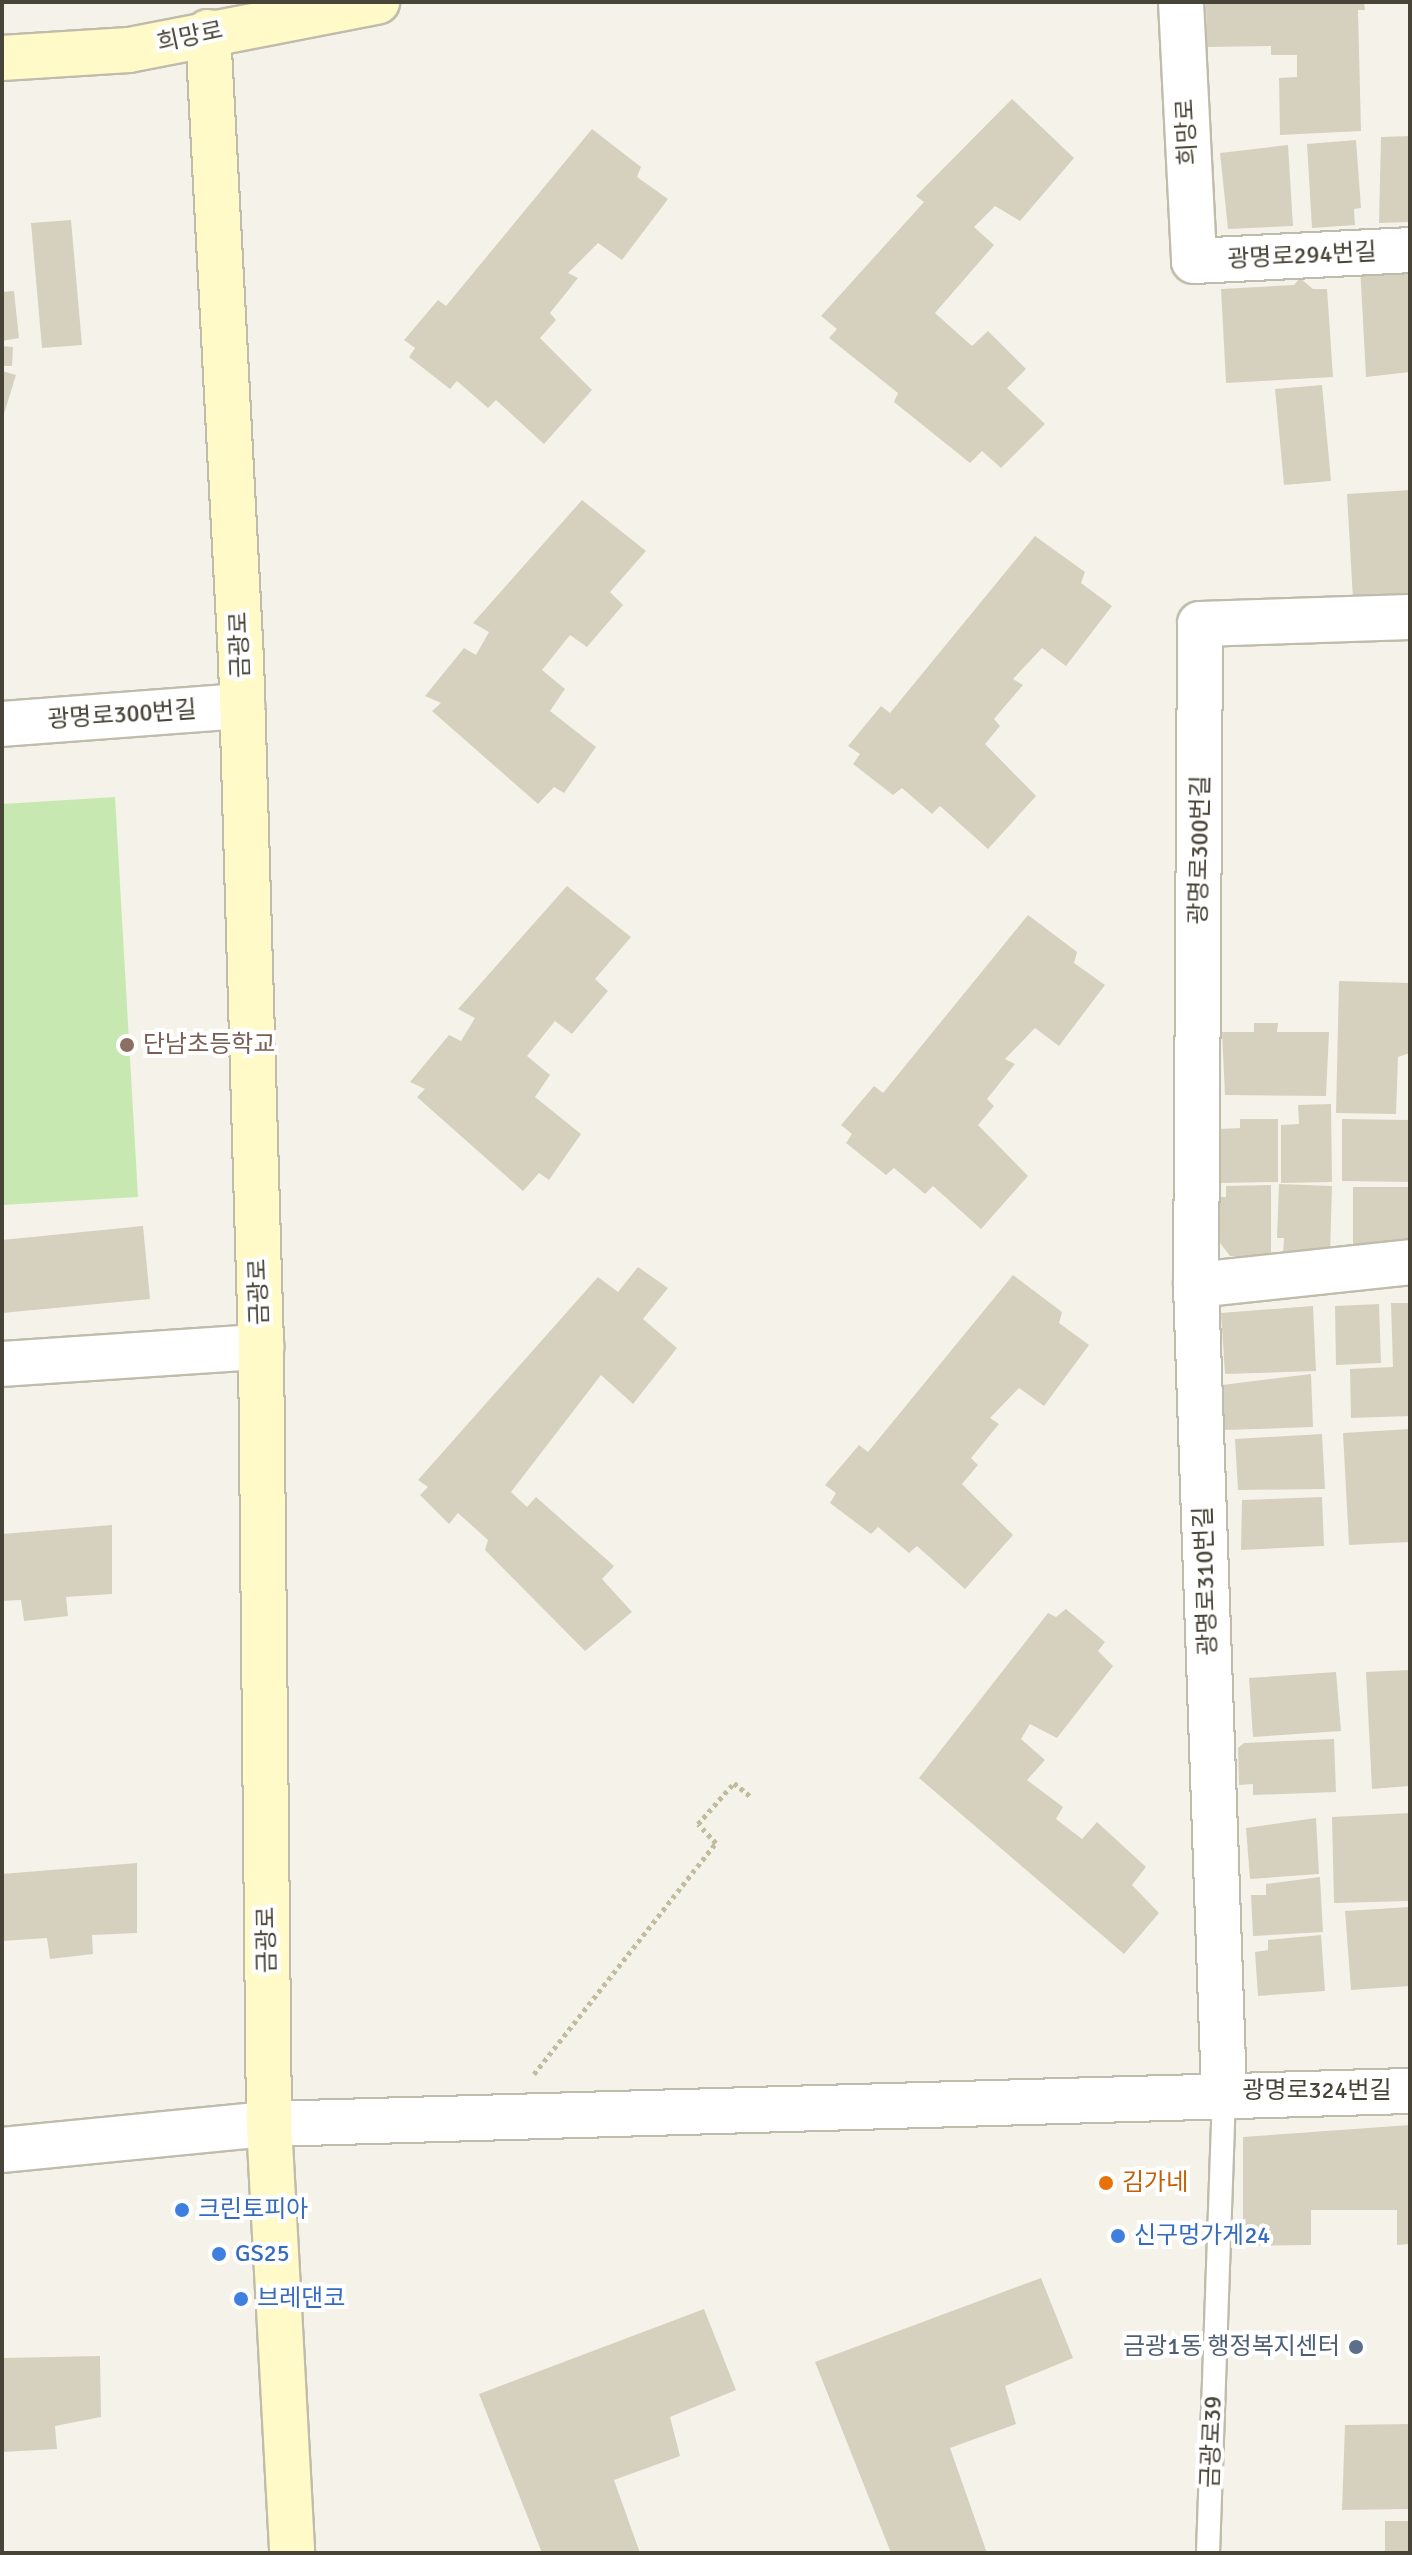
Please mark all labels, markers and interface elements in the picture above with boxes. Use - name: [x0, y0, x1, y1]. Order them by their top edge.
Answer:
- street label: 희망로: [155, 16, 225, 58]
- street label: 희망로: [1171, 98, 1203, 166]
- street label: 광명로294번길: [1227, 238, 1377, 274]
- street label: 금광로: [224, 611, 256, 679]
- street label: 광명로300번길: [47, 695, 197, 735]
- street label: 광명로300번길: [1184, 775, 1216, 925]
- place label: 단남초등학교: [143, 1031, 275, 1059]
- marker: 단남초등학교: [118, 1036, 136, 1054]
- street label: 금광로: [243, 1258, 275, 1326]
- street label: 광명로310번길: [1189, 1506, 1223, 1656]
- street label: 금광로: [252, 1907, 282, 1973]
- street label: 광명로324번길: [1242, 2077, 1392, 2105]
- place label: 김가네: [1122, 2169, 1188, 2197]
- marker: 김가네: [1097, 2174, 1115, 2192]
- place label: 크린토피아: [198, 2196, 308, 2224]
- marker: 크린토피아: [173, 2201, 191, 2219]
- place label: 신구멍가게24: [1134, 2222, 1270, 2250]
- marker: 신구멍가게24: [1109, 2227, 1127, 2245]
- place label: GS25: [235, 2240, 290, 2268]
- marker: GS25: [210, 2245, 228, 2263]
- place label: 브레댄코: [257, 2285, 345, 2313]
- marker: 브레댄코: [232, 2290, 250, 2308]
- place label: 금광1동 행정복지센터: [1123, 2333, 1340, 2361]
- marker: 금광1동 행정복지센터: [1347, 2338, 1365, 2356]
- street label: 금광로39: [1196, 2395, 1228, 2489]

